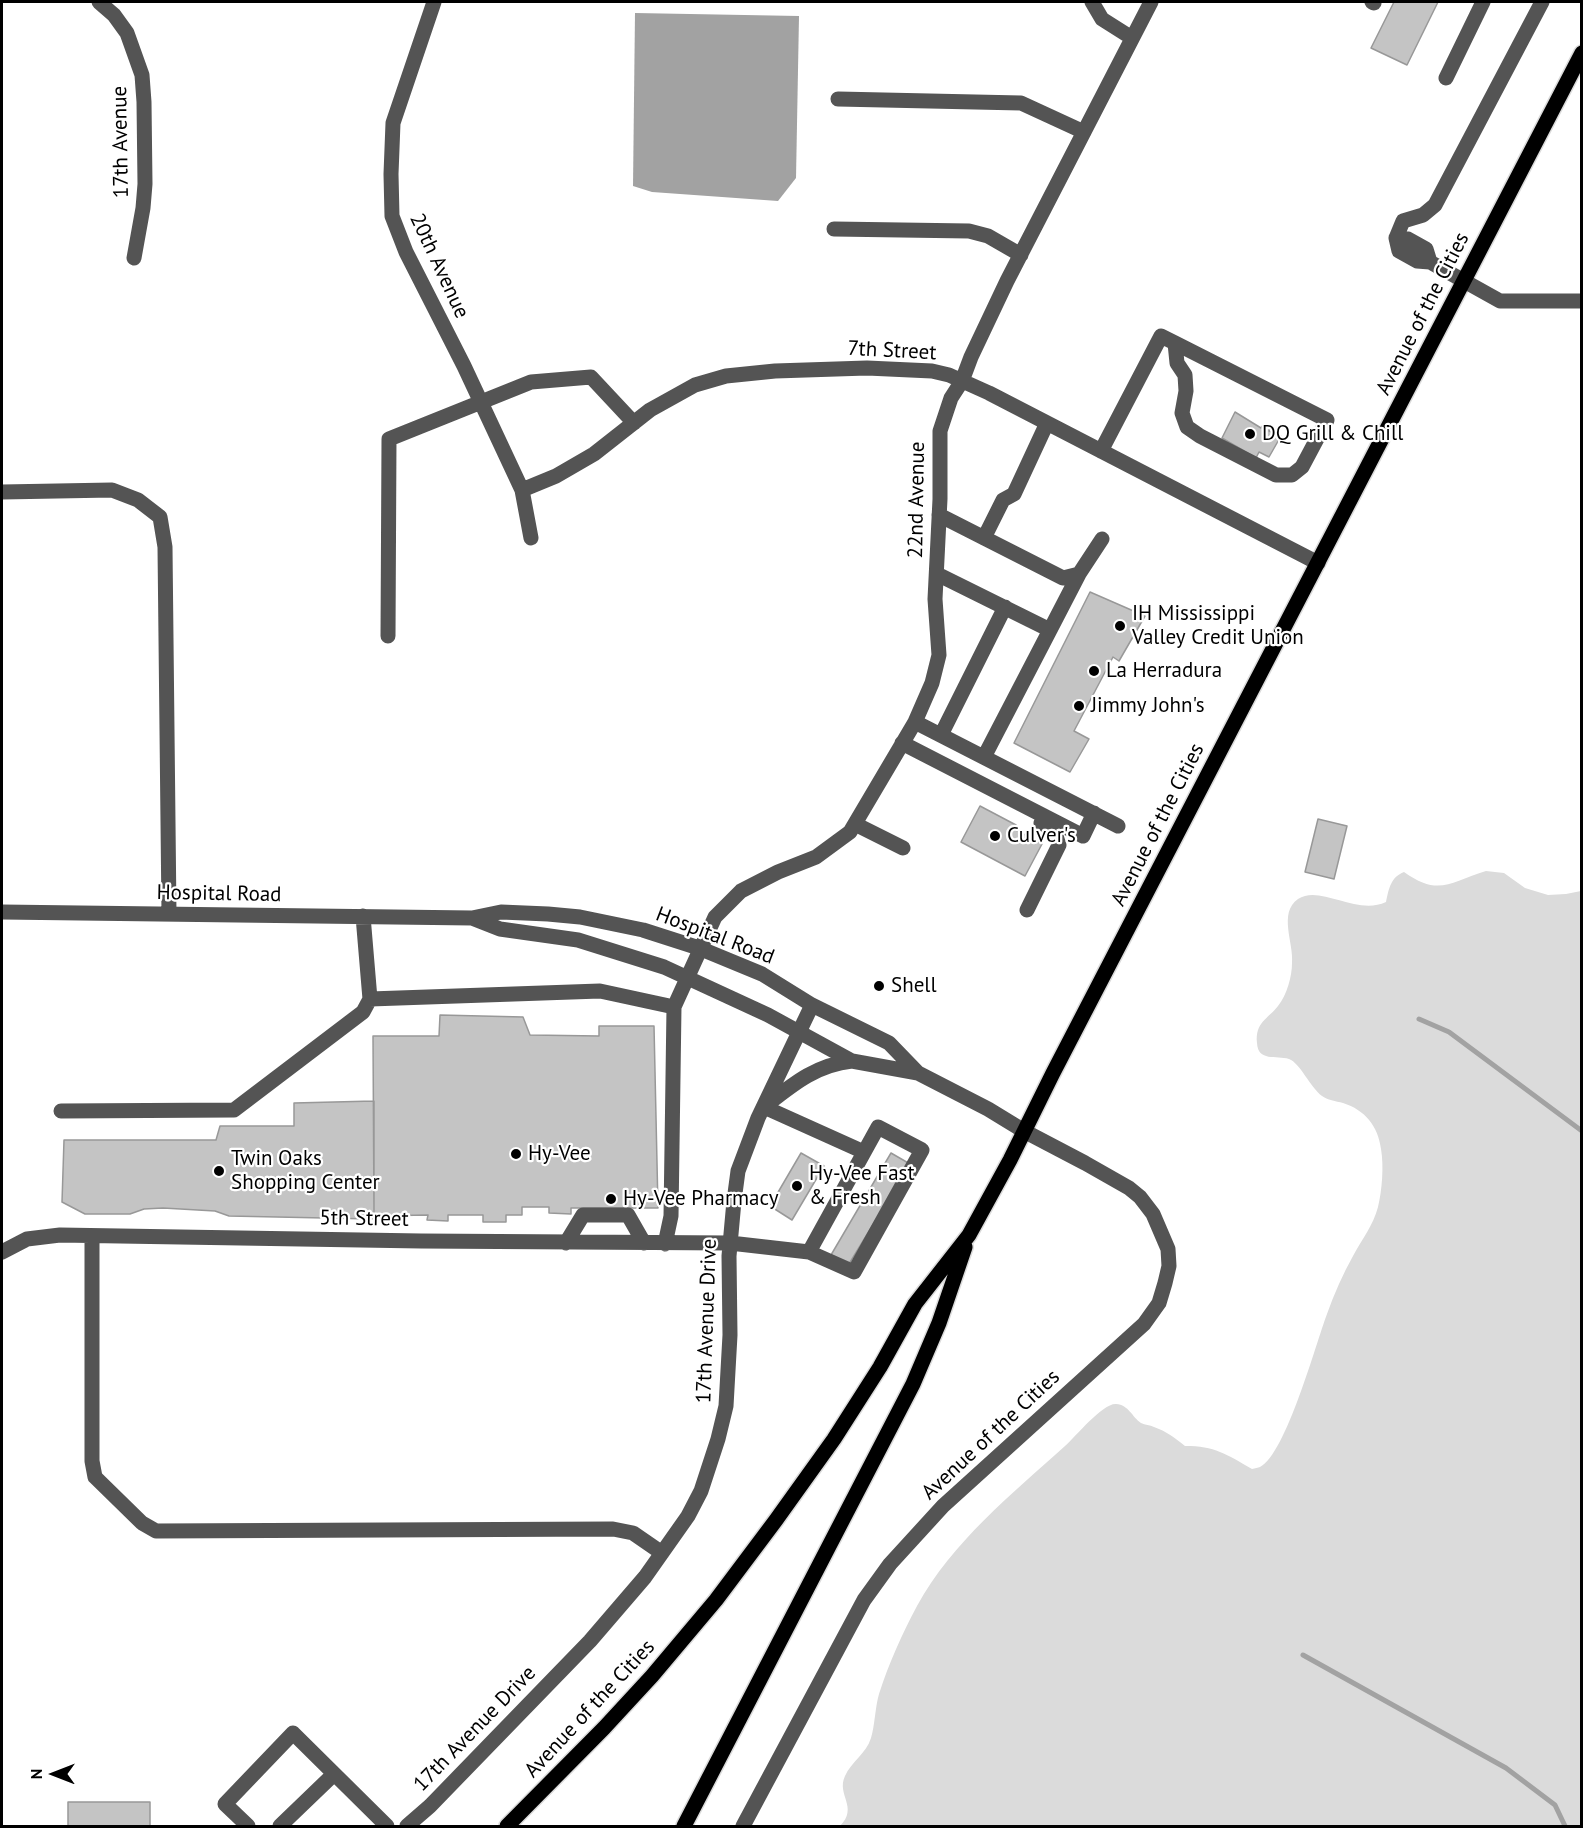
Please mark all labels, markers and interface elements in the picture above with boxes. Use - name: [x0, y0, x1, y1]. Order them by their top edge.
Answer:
- street label: 17th Avenue: [107, 86, 135, 198]
- street label: 20th Avenue: [404, 210, 474, 322]
- street label: Avenue of the Cities: [1371, 228, 1475, 400]
- street label: 7th Street: [847, 336, 937, 366]
- place label: DQ Grill & Chill: [1262, 421, 1403, 447]
- marker: DQ Grill & Chill: [1243, 427, 1257, 441]
- street label: 22nd Avenue: [903, 441, 931, 559]
- place label: IH Mississippi Valley Credit Union: [1132, 601, 1304, 651]
- marker: IH Mississippi Valley Credit Union: [1113, 619, 1127, 633]
- place label: La Herradura: [1106, 658, 1222, 684]
- marker: La Herradura: [1087, 664, 1101, 678]
- place label: Jimmy John's: [1091, 693, 1205, 719]
- marker: Jimmy John's: [1072, 699, 1086, 713]
- street label: Avenue of the Cities: [1106, 739, 1210, 911]
- place label: Culver's: [1007, 823, 1076, 849]
- marker: Culver's: [988, 829, 1002, 843]
- street label: Hospital Road: [156, 880, 282, 908]
- street label: Hospital Road: [652, 902, 778, 970]
- place label: Shell: [891, 973, 937, 999]
- marker: Shell: [872, 979, 886, 993]
- place label: Hy-Vee: [528, 1141, 591, 1167]
- place label: Twin Oaks Shopping Center: [231, 1146, 380, 1196]
- marker: Hy-Vee: [509, 1147, 523, 1161]
- place label: Hy-Vee Fast & Fresh: [809, 1161, 915, 1211]
- marker: Twin Oaks Shopping Center: [212, 1164, 226, 1178]
- marker: Hy-Vee Fast & Fresh: [790, 1179, 804, 1193]
- place label: Hy-Vee Pharmacy: [623, 1186, 779, 1212]
- marker: Hy-Vee Pharmacy: [604, 1192, 618, 1206]
- street label: 5th Street: [319, 1206, 409, 1232]
- street label: 17th Avenue Drive: [692, 1238, 722, 1404]
- street label: Avenue of the Cities: [917, 1365, 1065, 1505]
- street label: Avenue of the Cities: [520, 1635, 660, 1783]
- street label: 17th Avenue Drive: [409, 1661, 541, 1797]
- north arrow: [24, 1744, 84, 1804]
- text: N: [26, 1769, 46, 1779]

